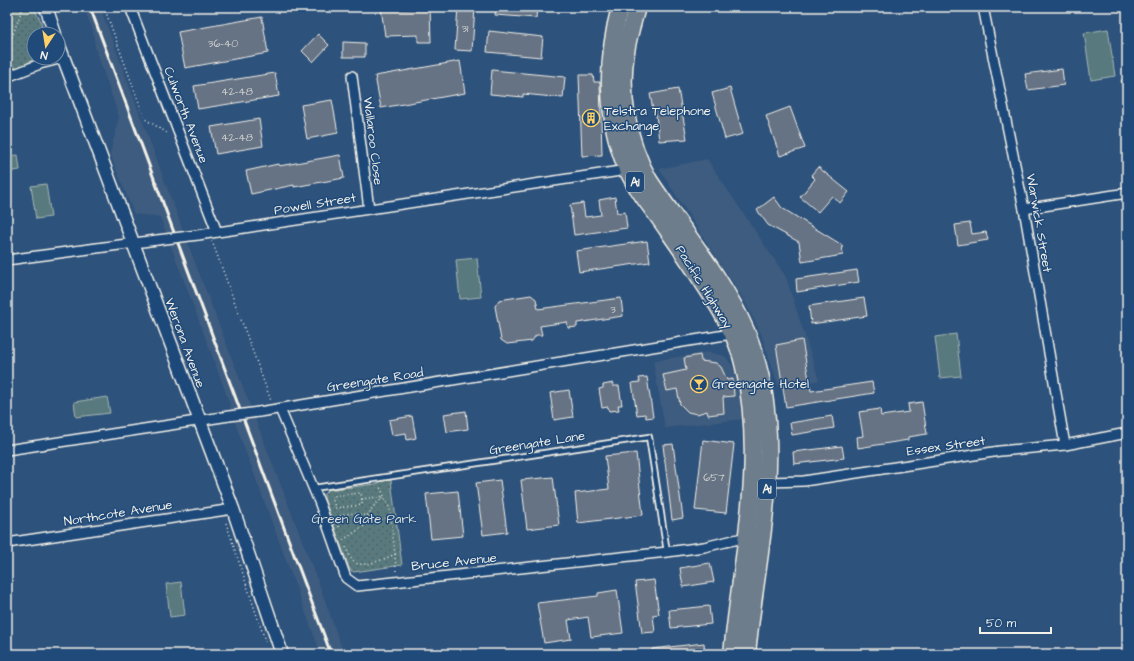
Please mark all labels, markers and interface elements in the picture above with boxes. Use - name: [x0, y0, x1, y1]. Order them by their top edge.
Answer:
- house number: 31: [461, 21, 469, 36]
- north arrow: [26, 26, 66, 66]
- house number: 36-40: [208, 36, 238, 51]
- text: N: [39, 47, 49, 63]
- street label: Culworth Avenue: [159, 64, 213, 166]
- house number: 42-48: [221, 84, 253, 99]
- street label: Wallaroo Close: [359, 96, 387, 186]
- place label: Telstra Telephone Exchange: [604, 102, 711, 136]
- building icon: Telstra Telephone Exchange: [581, 108, 601, 128]
- house number: 42-48: [221, 130, 253, 145]
- road number: A1: [626, 172, 644, 192]
- street label: Warwick Street: [1021, 172, 1057, 275]
- street label: Powell Street: [273, 189, 358, 219]
- street label: Pacific Highway: [670, 242, 737, 333]
- street label: Werona Avenue: [160, 296, 210, 390]
- house number: 3: [610, 302, 616, 317]
- street label: Greengate Road: [325, 363, 425, 397]
- bar icon: Greengate Hotel: [689, 374, 709, 394]
- place label: Greengate Hotel: [712, 375, 809, 394]
- street label: Greengate Lane: [488, 427, 586, 460]
- street label: Essex Street: [906, 431, 987, 460]
- house number: 657: [703, 470, 725, 485]
- road number: A1: [758, 479, 776, 499]
- street label: Northcote Avenue: [62, 496, 174, 530]
- park label: Green Gate Park: [311, 510, 417, 528]
- street label: Bruce Avenue: [410, 549, 498, 575]
- scale bar: [980, 609, 1051, 635]
- text: 50 m: [986, 615, 1017, 632]

